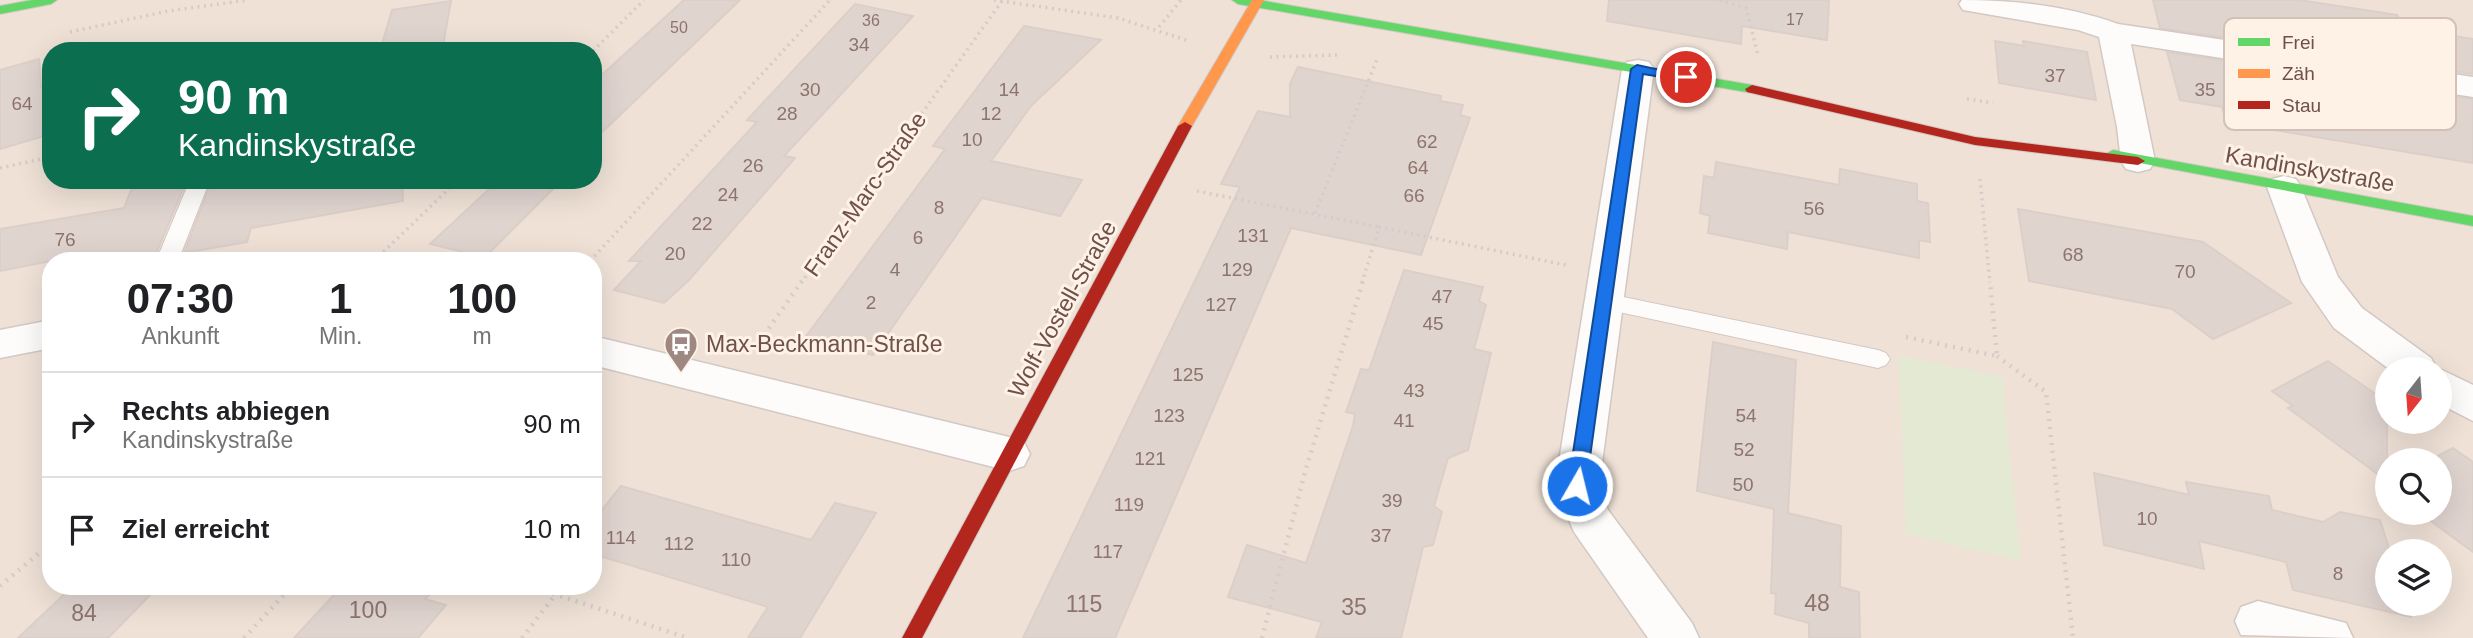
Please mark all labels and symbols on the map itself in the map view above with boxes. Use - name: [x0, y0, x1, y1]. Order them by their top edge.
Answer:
- house number: 17: [1786, 11, 1804, 28]
- house number: 36: [862, 12, 880, 29]
- legend: [2224, 18, 2456, 130]
- house number: 50: [670, 19, 688, 36]
- text: Frei: [2282, 32, 2315, 53]
- house number: 34: [848, 34, 870, 55]
- pin: [1656, 47, 1716, 107]
- text: Zäh: [2282, 63, 2315, 84]
- house number: 37: [2044, 65, 2066, 86]
- house number: 30: [799, 79, 821, 100]
- house number: 14: [998, 79, 1020, 100]
- house number: 35: [2194, 79, 2216, 100]
- house number: 64: [11, 93, 33, 114]
- text: Stau: [2282, 95, 2321, 116]
- house number: 28: [776, 103, 798, 124]
- house number: 12: [980, 103, 1002, 124]
- street label: Franz-Marc-Straße: [799, 107, 931, 281]
- house number: 10: [961, 129, 983, 150]
- house number: 62: [1416, 131, 1438, 152]
- street label: Kandinskystraße: [2223, 141, 2397, 197]
- house number: 26: [742, 155, 764, 176]
- house number: 64: [1407, 157, 1429, 178]
- house number: 24: [717, 184, 739, 205]
- house number: 66: [1403, 185, 1425, 206]
- house number: 8: [934, 197, 944, 218]
- house number: 56: [1803, 198, 1825, 219]
- house number: 22: [691, 213, 713, 234]
- street label: Wolf-Vostell-Straße: [1003, 216, 1121, 402]
- house number: 131: [1237, 225, 1269, 246]
- house number: 6: [913, 227, 923, 248]
- house number: 76: [54, 229, 76, 250]
- house number: 20: [664, 243, 686, 264]
- house number: 68: [2062, 244, 2084, 265]
- house number: 4: [890, 259, 901, 280]
- house number: 129: [1221, 259, 1253, 280]
- house number: 70: [2174, 261, 2196, 282]
- house number: 47: [1431, 286, 1453, 307]
- house number: 2: [866, 292, 876, 313]
- house number: 127: [1205, 294, 1237, 315]
- house number: 45: [1422, 313, 1444, 334]
- bus stop icon: Max-Beckmann-Straße: [662, 325, 700, 374]
- place label: Max-Beckmann-Straße: [706, 331, 942, 357]
- north arrow: [2375, 357, 2452, 434]
- house number: 125: [1172, 364, 1204, 385]
- house number: 43: [1403, 380, 1425, 401]
- house number: 123: [1153, 405, 1185, 426]
- house number: 54: [1735, 405, 1757, 426]
- house number: 41: [1393, 410, 1415, 431]
- house number: 52: [1733, 439, 1755, 460]
- house number: 121: [1134, 448, 1166, 469]
- position arrow: [1540, 449, 1614, 523]
- house number: 50: [1732, 474, 1754, 495]
- house number: 39: [1381, 490, 1403, 511]
- house number: 119: [1114, 494, 1144, 515]
- house number: 10: [2136, 508, 2158, 529]
- house number: 37: [1370, 525, 1392, 546]
- house number: 114: [606, 527, 637, 548]
- house number: 112: [664, 533, 694, 554]
- house number: 117: [1093, 541, 1123, 562]
- house number: 110: [721, 549, 751, 570]
- house number: 8: [2333, 563, 2343, 584]
- house number: 48: [1804, 590, 1830, 616]
- house number: 115: [1066, 591, 1102, 617]
- house number: 35: [1341, 594, 1367, 620]
- house number: 100: [349, 597, 387, 623]
- house number: 84: [71, 600, 97, 626]

